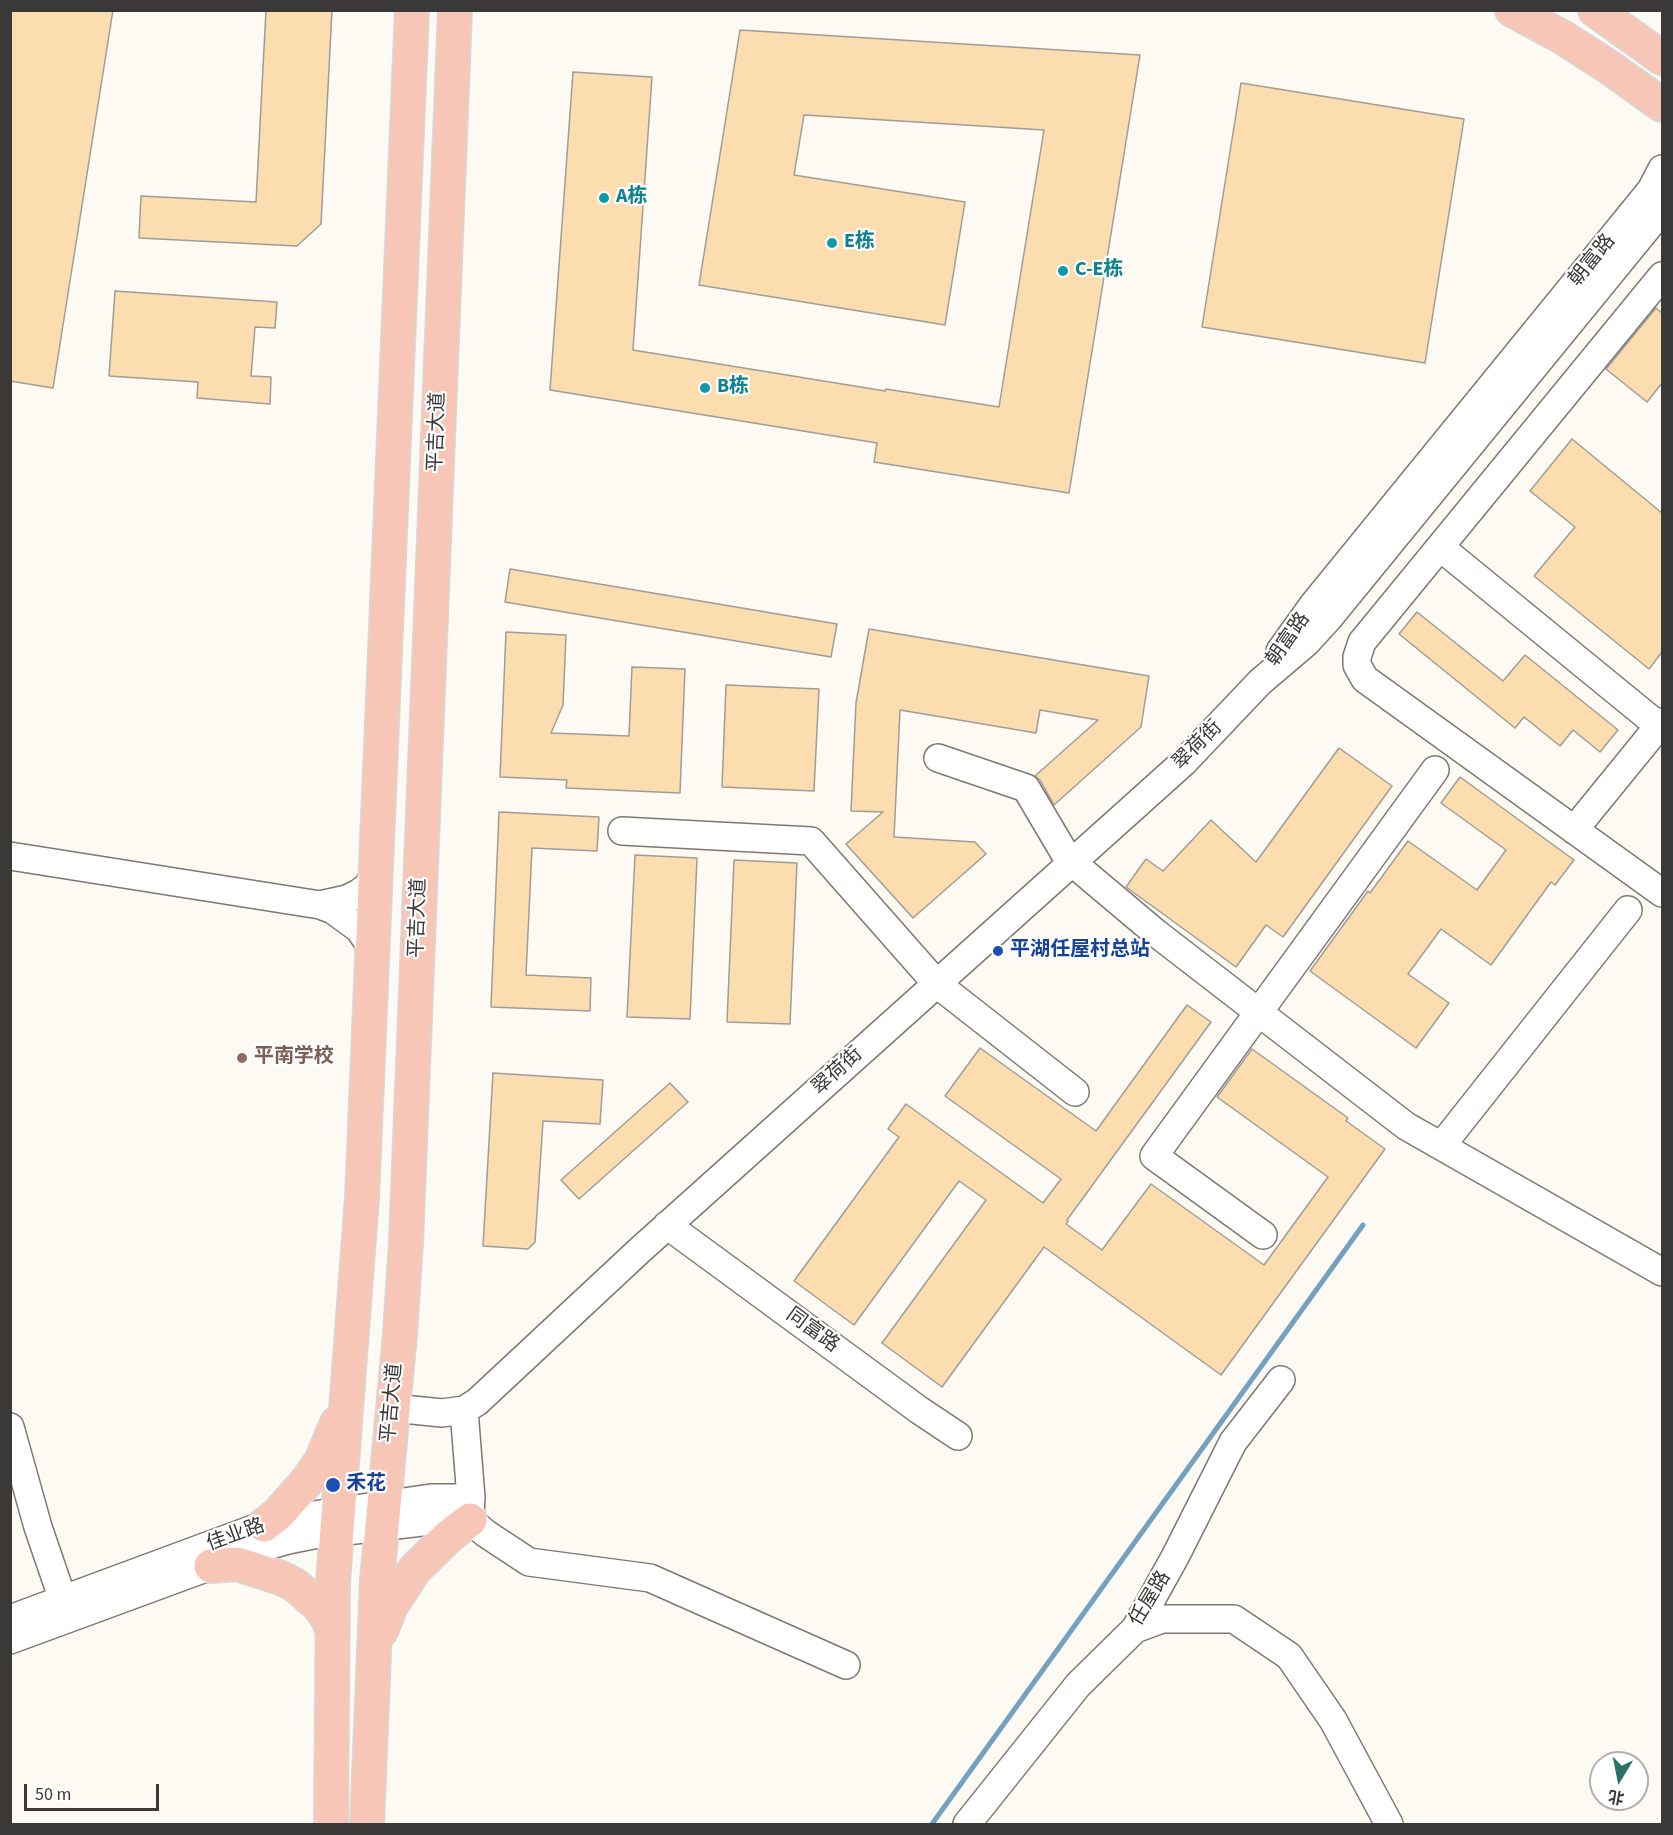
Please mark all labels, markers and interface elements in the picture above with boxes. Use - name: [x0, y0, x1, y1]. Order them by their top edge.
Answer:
- place label: A栋: [616, 186, 647, 210]
- marker: A栋: [597, 191, 611, 205]
- street label: 朝富路: [1565, 230, 1621, 292]
- place label: E栋: [844, 231, 875, 255]
- marker: E栋: [825, 236, 839, 250]
- place label: C-E栋: [1075, 259, 1124, 283]
- marker: C-E栋: [1056, 264, 1070, 278]
- place label: B栋: [717, 376, 749, 400]
- marker: B栋: [698, 381, 712, 395]
- street label: 平吉大道: [425, 392, 451, 472]
- street label: 朝富路: [1262, 609, 1316, 671]
- street label: 翠荷街: [1168, 716, 1228, 776]
- street label: 平吉大道: [406, 878, 432, 958]
- place label: 平湖任屋村总站: [1010, 939, 1150, 963]
- marker: 平湖任屋村总站: [991, 944, 1005, 958]
- street label: 翠荷街: [808, 1043, 868, 1101]
- place label: 平南学校: [254, 1046, 334, 1070]
- marker: 平南学校: [235, 1051, 249, 1065]
- street label: 同富路: [781, 1304, 843, 1358]
- street label: 平吉大道: [378, 1362, 408, 1444]
- place label: 禾花: [346, 1473, 386, 1497]
- marker: 禾花: [324, 1476, 342, 1494]
- street label: 佳业路: [204, 1514, 268, 1558]
- street label: 任屋路: [1125, 1567, 1177, 1631]
- north arrow: [1589, 1751, 1649, 1811]
- scale bar: [27, 1772, 162, 1810]
- text: 50 m: [35, 1782, 71, 1807]
- text: 北: [1606, 1785, 1626, 1809]

